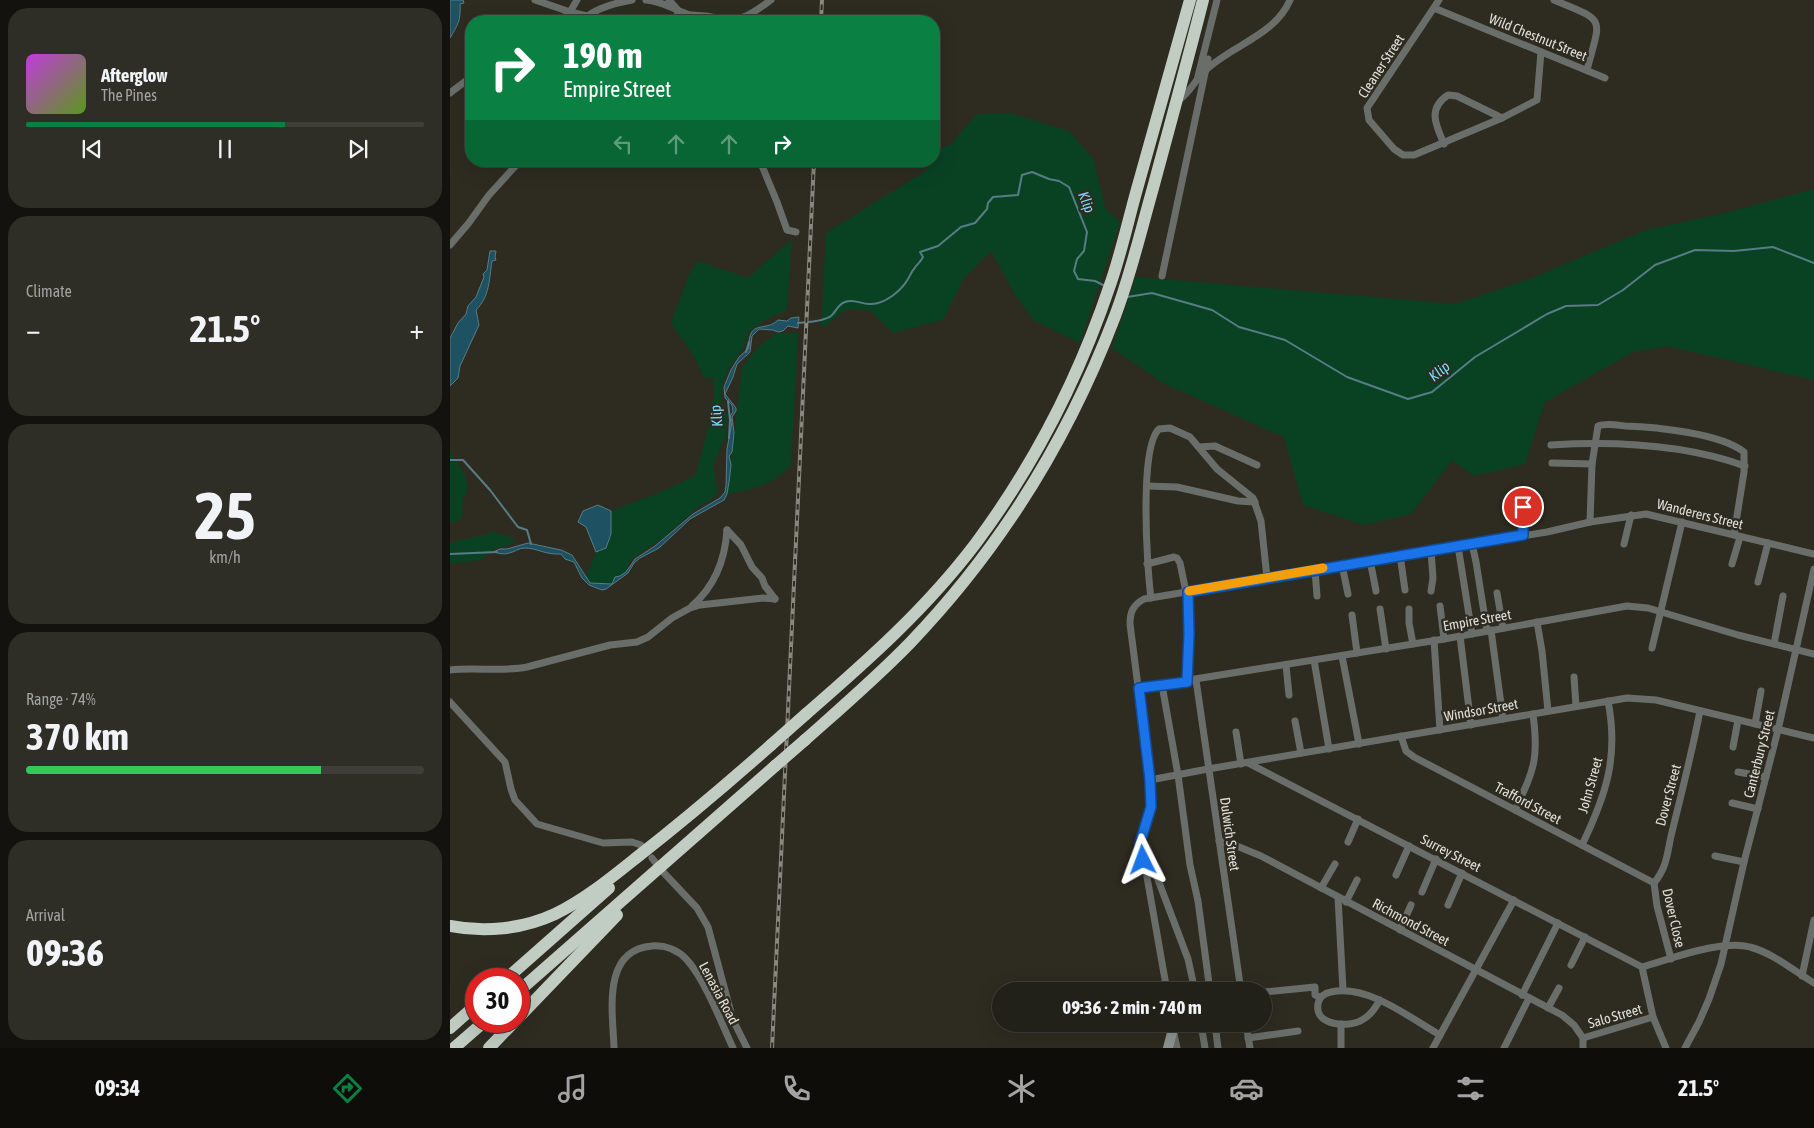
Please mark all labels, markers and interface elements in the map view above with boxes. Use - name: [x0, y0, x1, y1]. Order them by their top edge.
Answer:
- street label: Wild Chestnut Street: [1487, 10, 1589, 64]
- street label: Cleaner Street: [1355, 31, 1407, 101]
- icon: right: [480, 35, 545, 100]
- text: 190 m: [563, 35, 642, 75]
- text: Afterglow: [101, 64, 168, 86]
- text: Empire Street: [563, 76, 671, 102]
- text: The Pines: [101, 86, 157, 104]
- icon: left: [609, 130, 637, 158]
- icon: ahead: [662, 130, 690, 158]
- icon: ahead: [715, 130, 743, 158]
- icon: right: [768, 130, 796, 158]
- icon: previous: [78, 135, 106, 163]
- icon: pause: [211, 135, 239, 163]
- icon: next: [344, 135, 372, 163]
- water label: Klip: [1075, 189, 1099, 215]
- text: Climate: [26, 282, 72, 300]
- text: 21.5°: [190, 307, 260, 350]
- text: −: [26, 313, 41, 345]
- text: +: [409, 313, 424, 345]
- water label: Klip: [1425, 358, 1453, 384]
- water label: Klip: [706, 404, 726, 428]
- text: 25: [194, 478, 256, 553]
- pin: [1502, 486, 1544, 528]
- icon: arrive: [1509, 493, 1537, 521]
- street label: Wanderers Street: [1655, 496, 1745, 532]
- text: km/h: [209, 548, 241, 566]
- street label: Empire Street: [1442, 606, 1512, 634]
- text: Range · 74%: [26, 690, 96, 708]
- street label: Windsor Street: [1443, 696, 1519, 724]
- street label: Canterbury Street: [1740, 708, 1778, 800]
- text: 370 km: [26, 715, 129, 758]
- street label: John Street: [1574, 755, 1606, 815]
- street label: Dover Street: [1652, 762, 1684, 828]
- street label: Trafford Street: [1492, 779, 1564, 827]
- street label: Dulwich Street: [1217, 796, 1243, 872]
- street label: Surrey Street: [1418, 831, 1484, 875]
- position arrow: [1116, 833, 1168, 885]
- street label: Dover Close: [1659, 887, 1689, 949]
- street label: Richmond Street: [1370, 895, 1452, 949]
- text: Arrival: [26, 906, 65, 924]
- text: 09:36: [26, 931, 104, 974]
- street label: Lenasia Road: [696, 959, 742, 1027]
- speed limit sign: 30: [465, 968, 530, 1033]
- text: 09:36 · 2 min · 740 m: [1062, 996, 1202, 1018]
- street label: Salo Street: [1586, 1001, 1644, 1031]
- icon: directions: [330, 1071, 365, 1106]
- icon: music: [555, 1071, 590, 1106]
- icon: phone: [779, 1071, 814, 1106]
- icon: climate: [1004, 1071, 1039, 1106]
- icon: car: [1229, 1071, 1264, 1106]
- icon: filters: [1453, 1071, 1488, 1106]
- text: 09:34: [95, 1075, 140, 1101]
- text: 21.5°: [1678, 1075, 1719, 1101]

